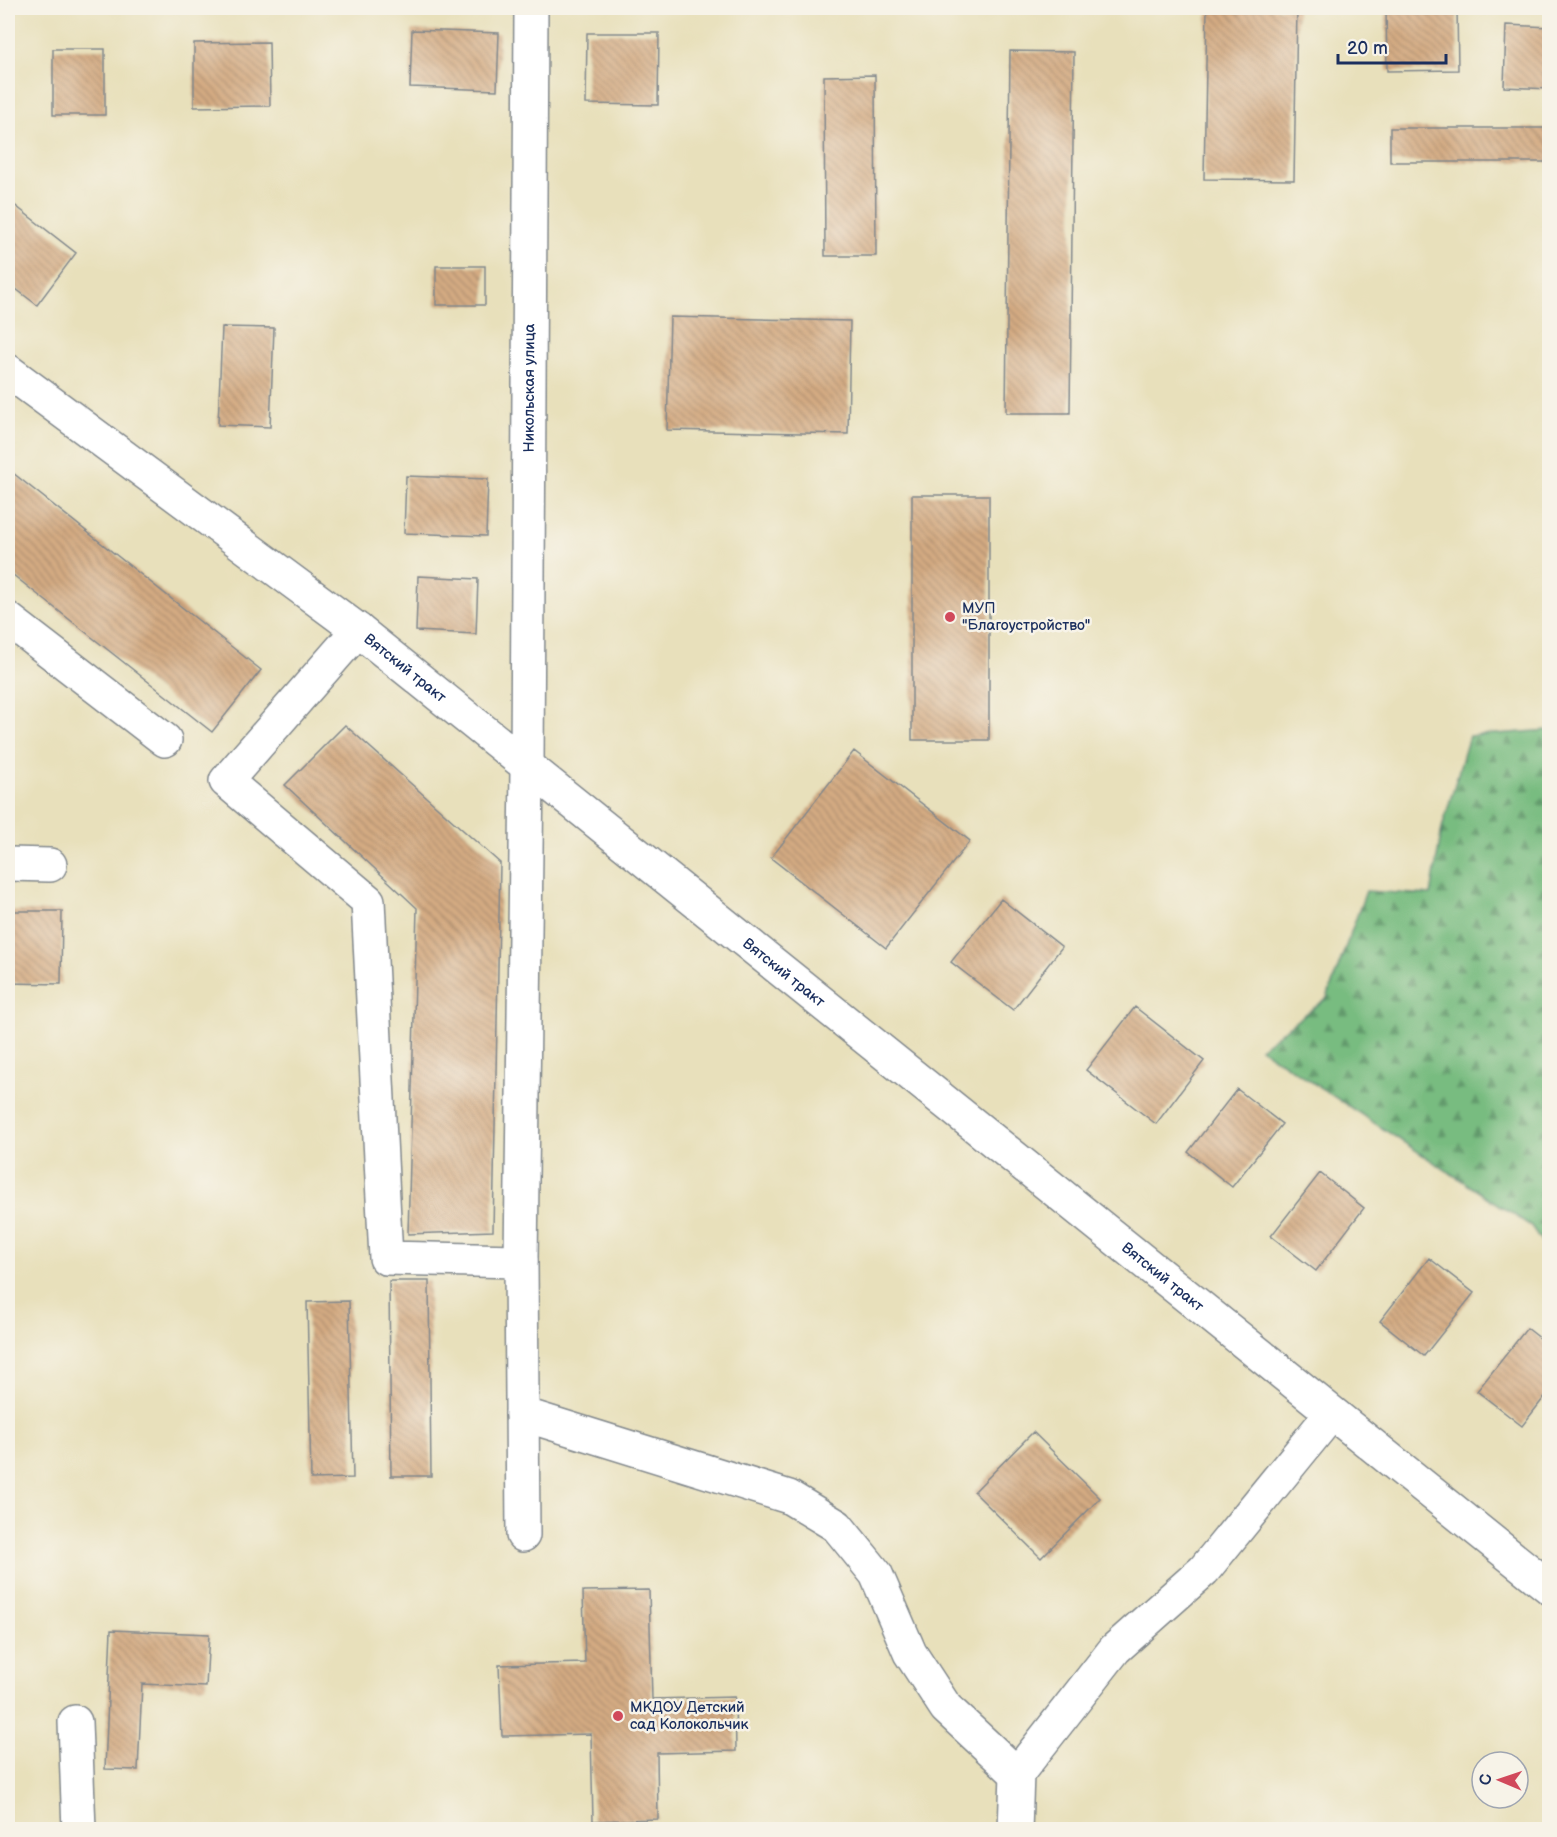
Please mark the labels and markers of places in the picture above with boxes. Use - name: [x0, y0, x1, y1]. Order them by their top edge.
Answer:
- place label: МУП "Благоустройство": [962, 599, 1090, 635]
- marker: МУП "Благоустройство": [943, 610, 957, 624]
- place label: МКДОУ Детский сад Колокольчик: [630, 1698, 749, 1734]
- marker: МКДОУ Детский сад Колокольчик: [611, 1709, 625, 1723]

